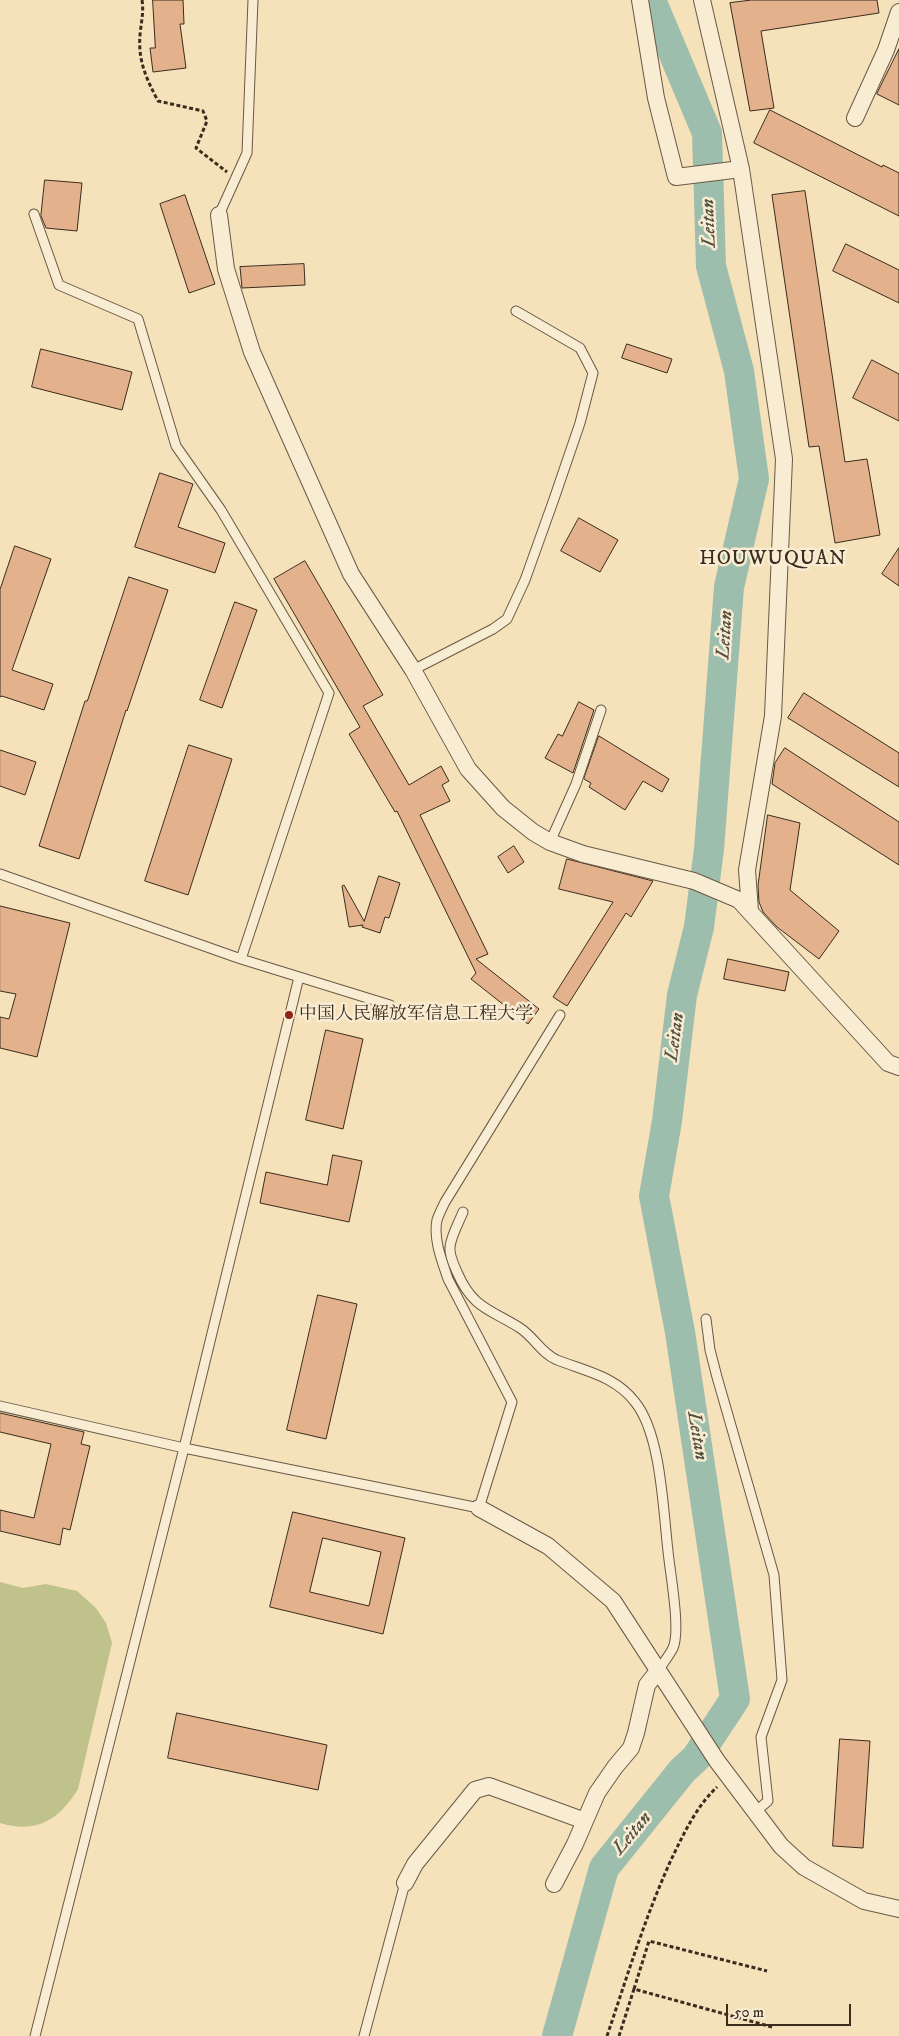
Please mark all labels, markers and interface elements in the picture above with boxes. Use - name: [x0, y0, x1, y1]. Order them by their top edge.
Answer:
- water label: Leitan: [698, 198, 722, 248]
- district label: HOUWUQUAN: [698, 548, 848, 572]
- water label: Leitan: [713, 610, 739, 660]
- place label: 中国人民解放军信息工程大学: [299, 1004, 533, 1026]
- marker: 中国人民解放军信息工程大学: [283, 1009, 295, 1021]
- water label: Leitan: [661, 1011, 691, 1063]
- water label: Leitan: [681, 1410, 711, 1462]
- water label: Leitan: [609, 1808, 657, 1860]
- scale bar: [729, 1994, 854, 2026]
- text: 50 m: [734, 2003, 764, 2022]

